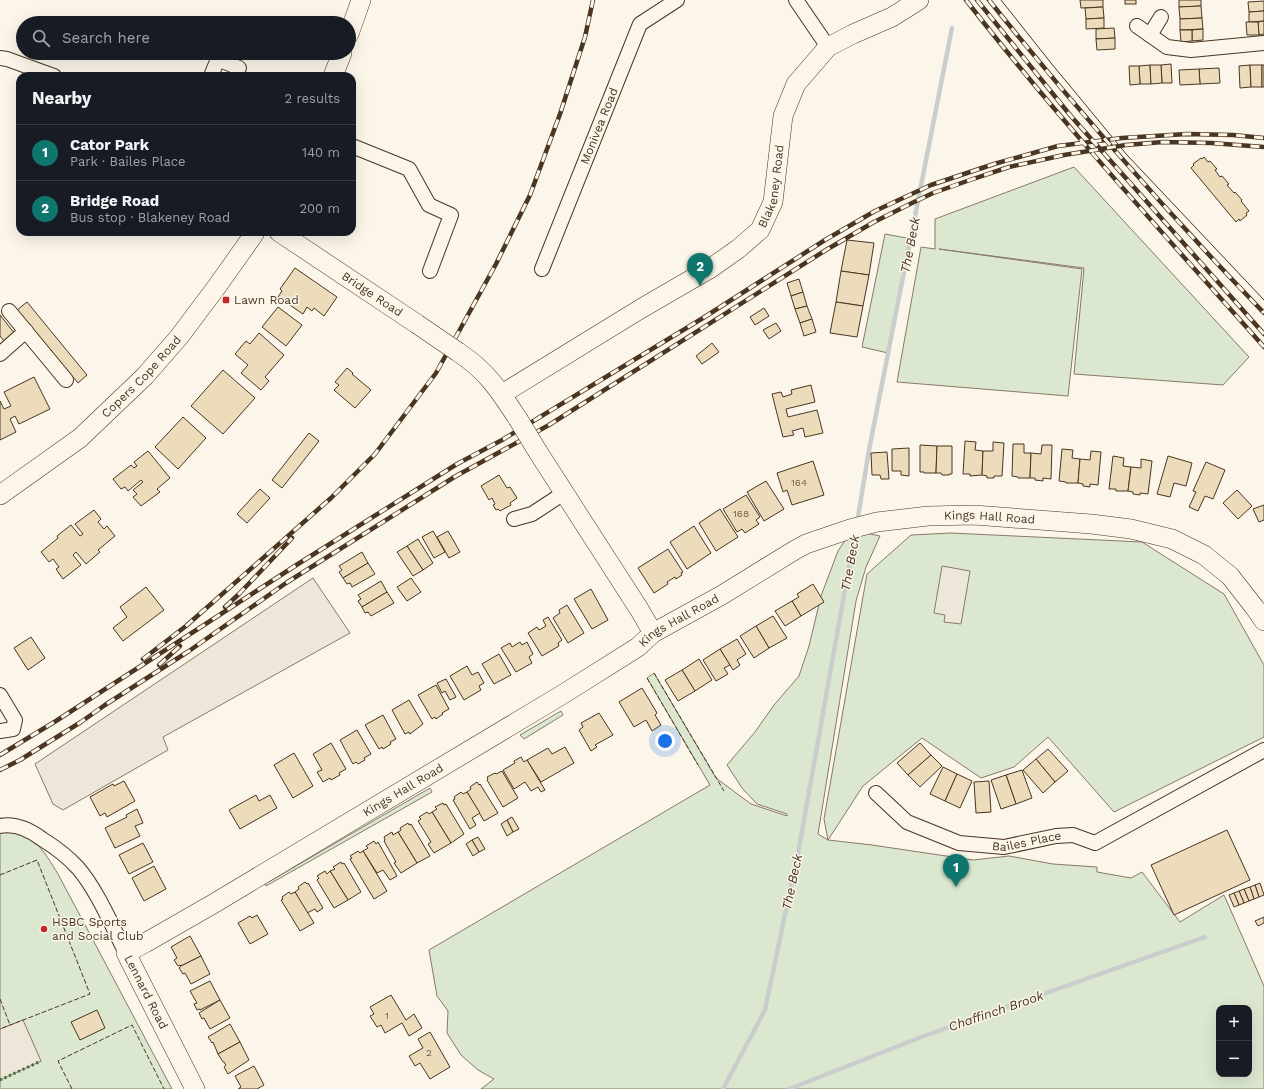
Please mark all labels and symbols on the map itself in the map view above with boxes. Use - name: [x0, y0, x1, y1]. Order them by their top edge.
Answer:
- street label: Monivea Road: [578, 86, 621, 166]
- street label: Blakeney Road: [755, 144, 787, 230]
- water label: The Beck: [897, 215, 923, 274]
- pin: 2: [687, 253, 713, 286]
- street label: Bridge Road: [339, 269, 405, 319]
- place label: Lawn Road: [234, 293, 299, 307]
- marker: Lawn Road: [221, 295, 231, 305]
- street label: Copers Cope Road: [99, 333, 184, 421]
- house number: 164: [791, 477, 807, 488]
- house number: 168: [733, 508, 749, 519]
- street label: Kings Hall Road: [944, 508, 1036, 527]
- water label: The Beck: [838, 533, 862, 592]
- street label: Kings Hall Road: [636, 591, 721, 650]
- your location: [655, 731, 675, 751]
- street label: Kings Hall Road: [360, 761, 446, 820]
- street label: Bailes Place: [992, 829, 1062, 854]
- water label: The Beck: [779, 852, 805, 911]
- pin: 1: [943, 854, 969, 887]
- place label: HSBC Sports and Social Club: [52, 915, 144, 943]
- marker: HSBC Sports and Social Club: [39, 924, 49, 934]
- street label: Lennard Road: [121, 953, 171, 1031]
- water label: Chaffinch Brook: [946, 987, 1046, 1034]
- house number: 1: [385, 1010, 389, 1021]
- house number: 2: [426, 1047, 432, 1058]

